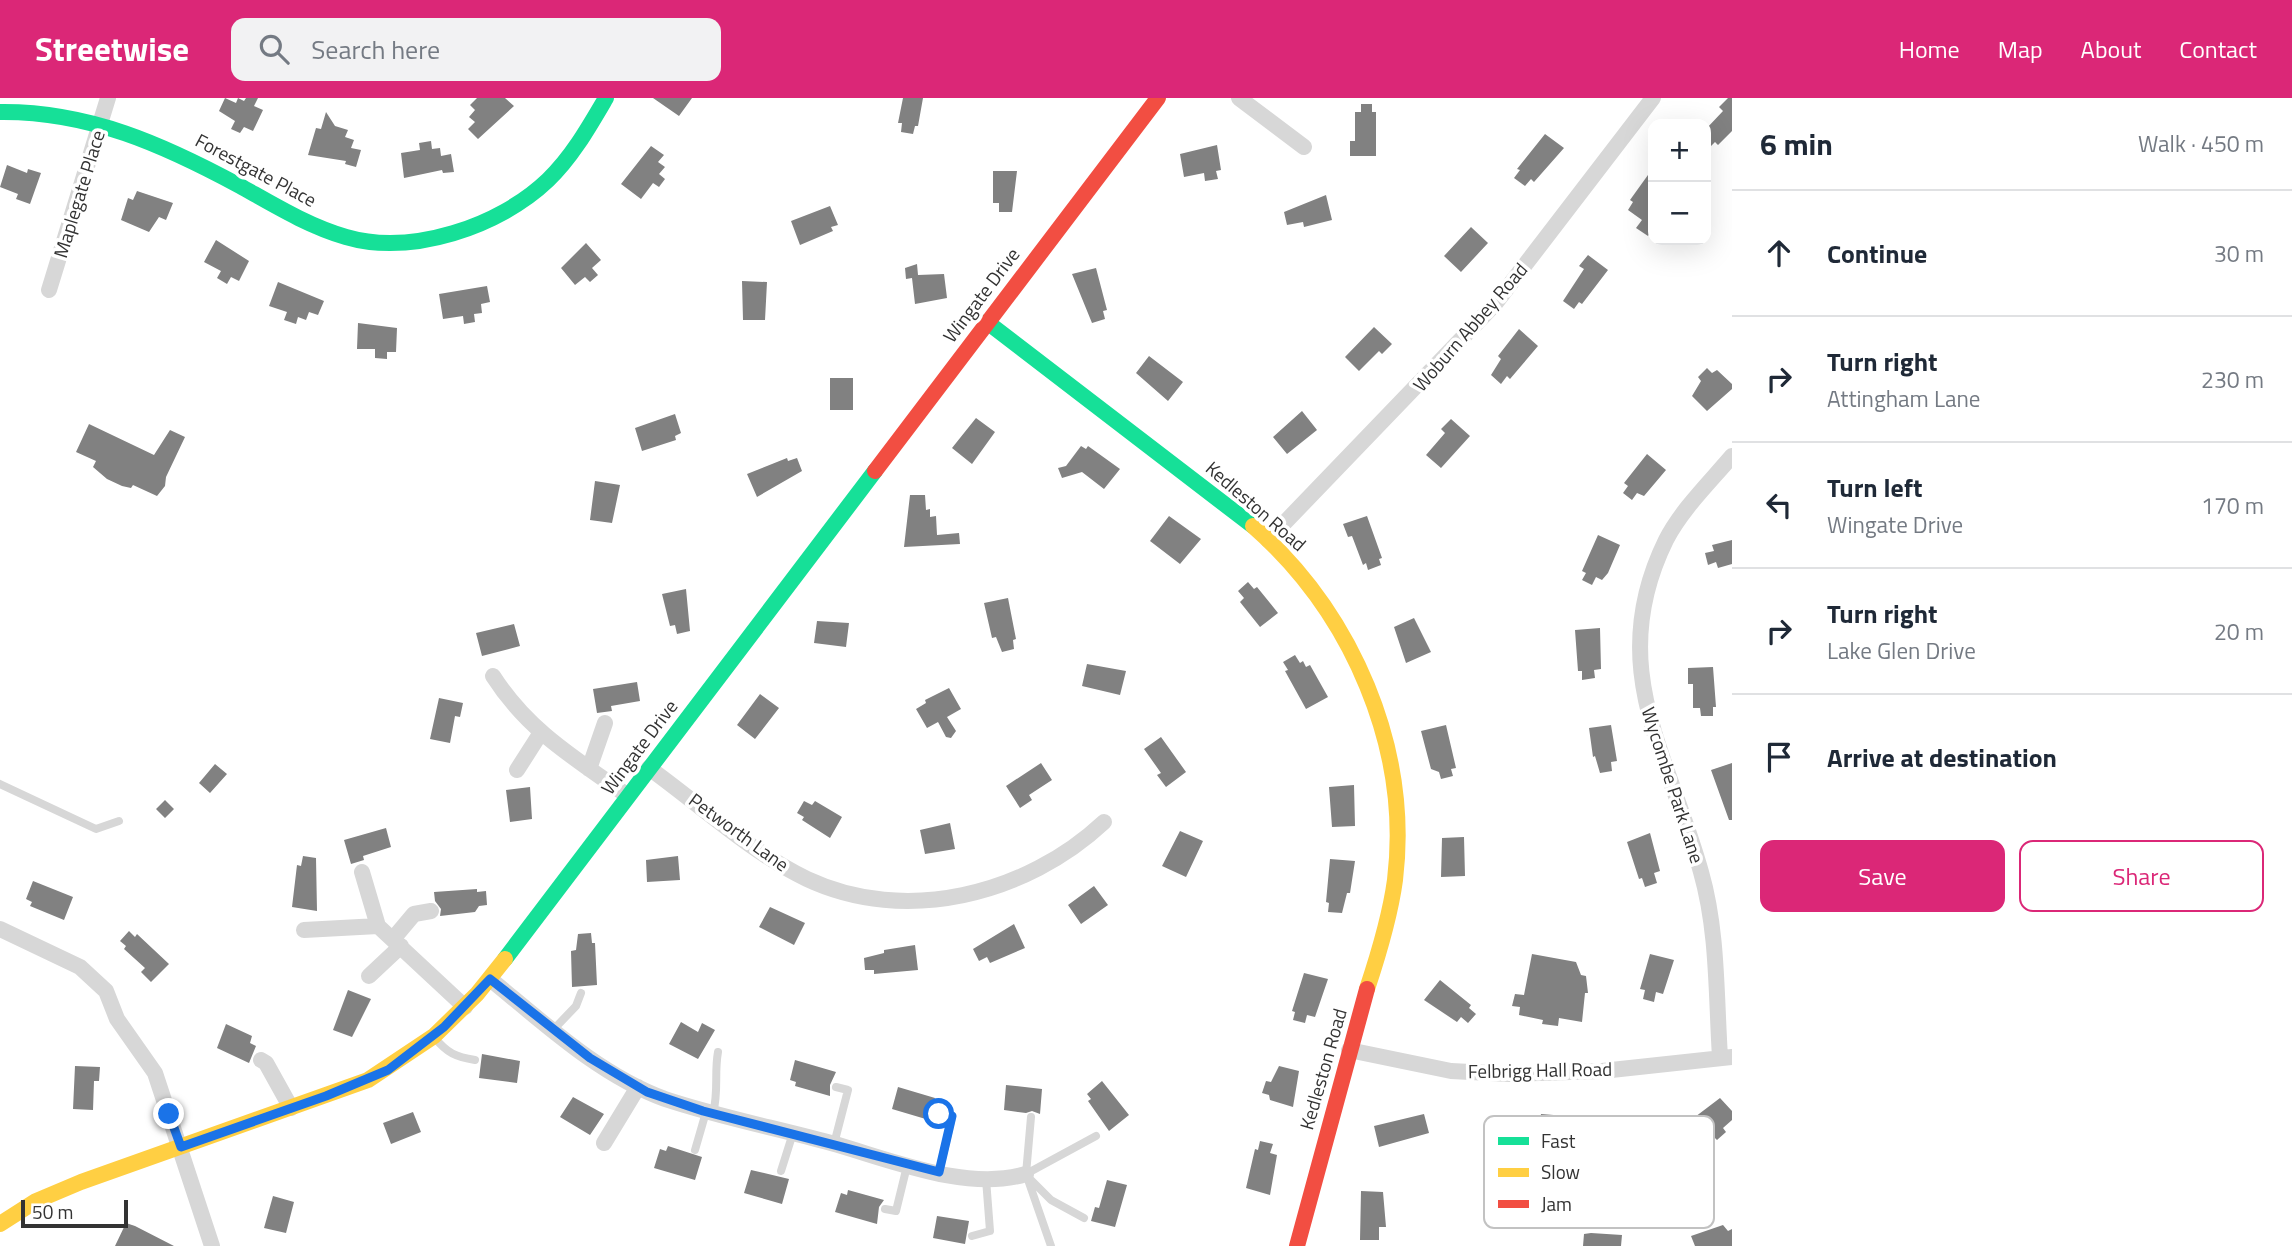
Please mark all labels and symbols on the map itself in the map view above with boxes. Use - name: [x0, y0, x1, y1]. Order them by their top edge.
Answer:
- street label: Forestgate Place: [190, 125, 322, 214]
- street label: Maplegate Place: [45, 126, 112, 261]
- street label: Wingate Drive: [935, 241, 1026, 348]
- street label: Woburn Abbey Road: [1405, 256, 1534, 398]
- street label: Kedleston Road: [1200, 454, 1313, 558]
- street label: Wingate Drive: [593, 693, 684, 800]
- street label: Wycombe Park Lane: [1635, 703, 1712, 867]
- street label: Petworth Lane: [683, 785, 795, 878]
- street label: Kedleston Road: [1291, 1005, 1354, 1133]
- street label: Felbrigg Hall Road: [1467, 1054, 1612, 1085]
- route end: [153, 1098, 184, 1129]
- route start: [923, 1098, 954, 1129]
- legend: [1484, 1116, 1714, 1228]
- text: Fast: [1541, 1126, 1576, 1155]
- text: Slow: [1541, 1157, 1580, 1186]
- text: Jam: [1541, 1189, 1572, 1218]
- scale bar: [21, 1197, 128, 1229]

